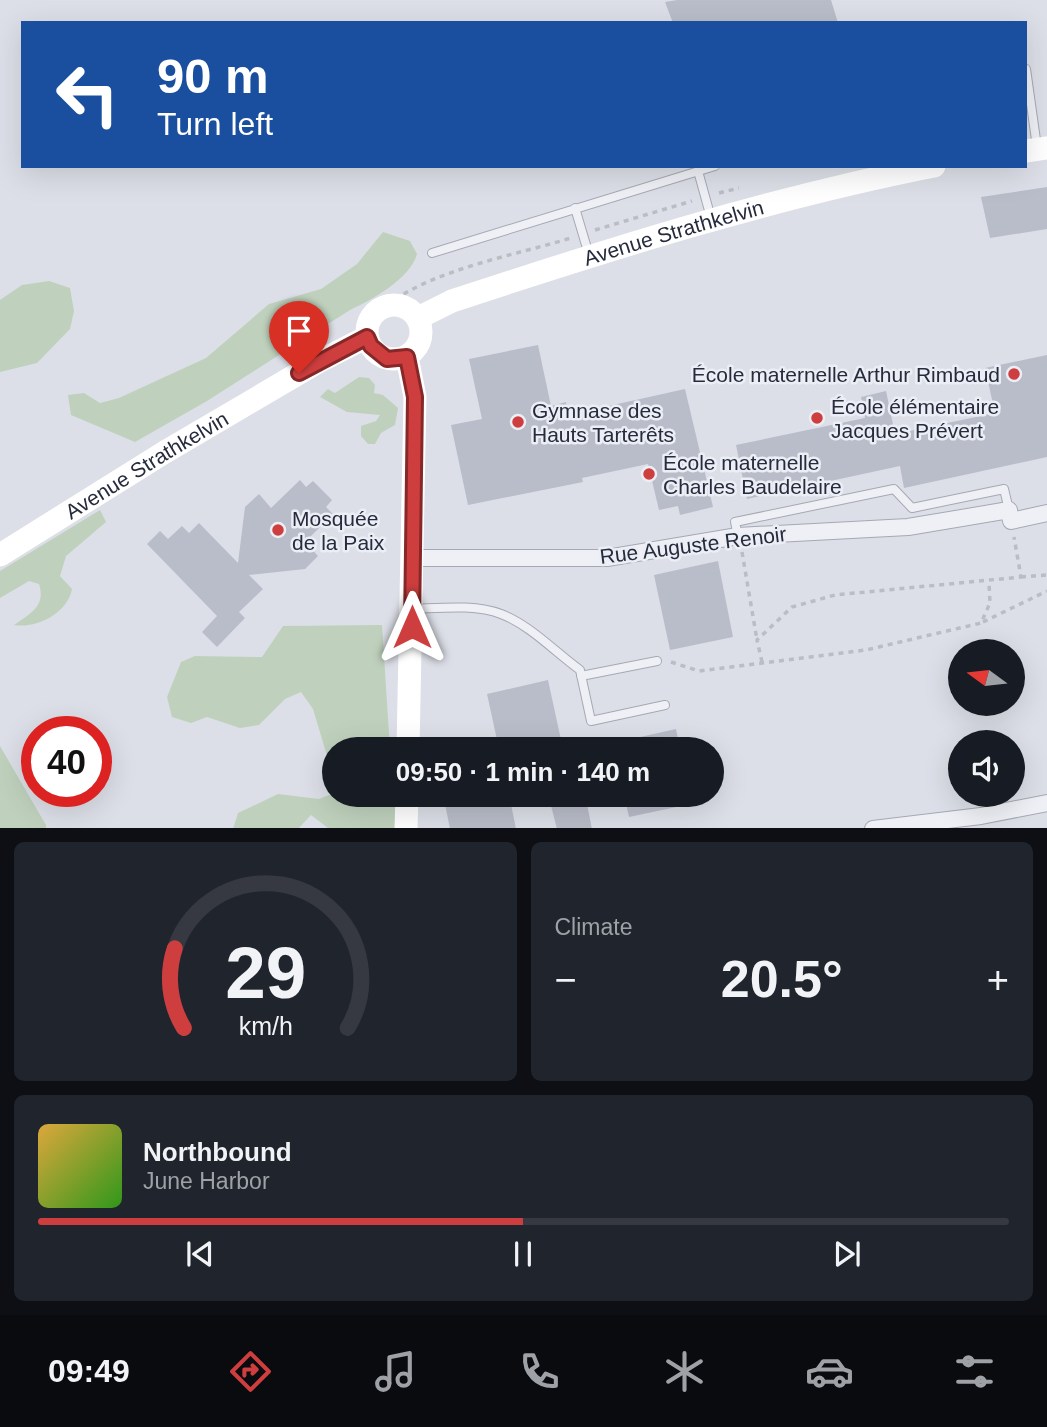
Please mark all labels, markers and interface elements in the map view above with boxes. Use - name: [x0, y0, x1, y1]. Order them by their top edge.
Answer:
- icon: left: [42, 49, 133, 140]
- text: 90 m: [157, 49, 269, 103]
- text: Turn left: [157, 106, 273, 142]
- street label: Avenue Strathkelvin: [581, 195, 766, 269]
- pin: [269, 301, 329, 373]
- icon: arrive: [280, 312, 318, 350]
- place label: École maternelle Arthur Rimbaud: [692, 363, 1000, 386]
- marker: École maternelle Arthur Rimbaud: [1006, 366, 1022, 382]
- place label: École élémentaire Jacques Prévert: [831, 395, 999, 442]
- place label: Gymnase des Hauts Tarterêts: [532, 399, 674, 446]
- street label: Avenue Strathkelvin: [61, 406, 232, 523]
- marker: École élémentaire Jacques Prévert: [809, 410, 825, 426]
- marker: Gymnase des Hauts Tarterêts: [510, 414, 526, 430]
- place label: École maternelle Charles Baudelaire: [663, 451, 842, 498]
- marker: École maternelle Charles Baudelaire: [641, 466, 657, 482]
- place label: Mosquée de la Paix: [292, 507, 385, 554]
- marker: Mosquée de la Paix: [270, 522, 286, 538]
- street label: Rue Auguste Renoir: [598, 522, 788, 568]
- position arrow: [375, 590, 449, 664]
- north arrow: [948, 639, 1026, 716]
- map controls: [948, 639, 1025, 807]
- speed limit sign: 40: [21, 716, 112, 807]
- button: sound: [948, 730, 1025, 807]
- text: 09:50 · 1 min · 140 m: [396, 757, 650, 787]
- text: Climate: [555, 914, 632, 940]
- text: 29: [225, 932, 306, 1013]
- text: 20.5°: [721, 950, 843, 1008]
- text: −: [555, 959, 577, 1001]
- text: +: [987, 959, 1009, 1001]
- text: km/h: [238, 1011, 292, 1039]
- text: Northbound: [143, 1137, 292, 1167]
- text: June Harbor: [143, 1168, 270, 1194]
- icon: previous: [181, 1235, 219, 1273]
- icon: pause: [504, 1235, 542, 1273]
- icon: next: [828, 1235, 866, 1273]
- icon: directions: [226, 1347, 275, 1396]
- icon: music: [371, 1347, 420, 1396]
- icon: phone: [515, 1347, 564, 1396]
- icon: climate: [660, 1347, 709, 1396]
- icon: car: [805, 1347, 854, 1396]
- icon: filters: [950, 1347, 999, 1396]
- text: 09:49: [48, 1353, 130, 1389]

